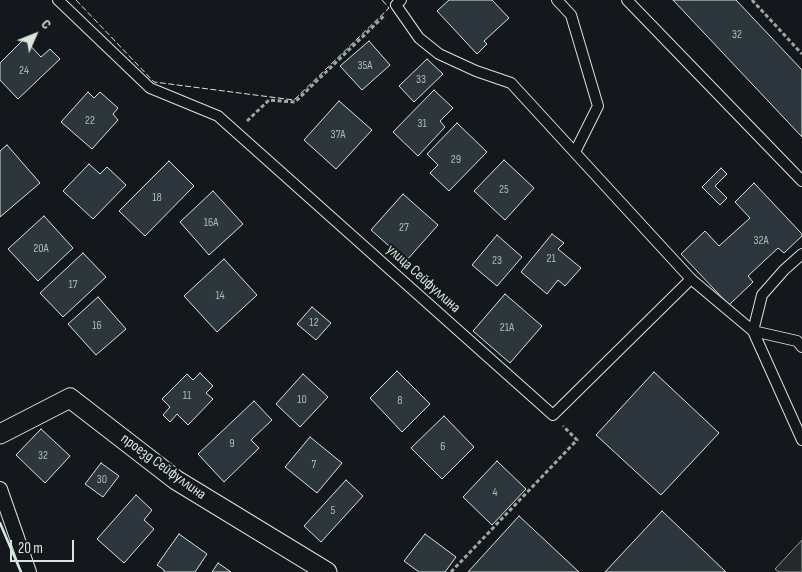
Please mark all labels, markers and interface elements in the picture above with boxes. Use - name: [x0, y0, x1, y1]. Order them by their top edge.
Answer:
- north arrow: [10, 10, 60, 60]
- text: С: [38, 16, 55, 33]
- house number: 32: [732, 28, 742, 42]
- house number: 35А: [358, 59, 372, 73]
- house number: 24: [19, 64, 29, 78]
- house number: 33: [416, 73, 426, 87]
- house number: 22: [85, 114, 95, 128]
- house number: 31: [417, 117, 427, 131]
- house number: 37А: [331, 128, 345, 142]
- house number: 29: [451, 153, 461, 167]
- house number: 25: [499, 183, 509, 197]
- house number: 18: [152, 191, 162, 205]
- house number: 16А: [204, 216, 218, 230]
- house number: 27: [399, 221, 409, 235]
- house number: 32А: [753, 234, 769, 248]
- street label: улица Сейфуллина: [382, 241, 464, 317]
- house number: 20А: [33, 242, 49, 256]
- house number: 21: [546, 252, 556, 266]
- house number: 23: [492, 254, 502, 268]
- house number: 17: [69, 278, 77, 292]
- house number: 14: [215, 289, 225, 303]
- house number: 12: [309, 316, 319, 330]
- house number: 16: [92, 319, 102, 333]
- house number: 21А: [500, 321, 514, 335]
- house number: 11: [183, 389, 191, 403]
- house number: 10: [297, 393, 307, 407]
- house number: 8: [397, 394, 403, 408]
- street label: проезд Сейфуллина: [117, 430, 209, 504]
- house number: 9: [229, 437, 235, 451]
- house number: 6: [440, 440, 446, 454]
- house number: 32: [38, 449, 48, 463]
- house number: 7: [312, 458, 316, 472]
- house number: 30: [97, 473, 107, 487]
- house number: 4: [492, 486, 498, 500]
- house number: 5: [331, 504, 335, 518]
- scale bar: [12, 530, 76, 562]
- text: 20 m: [18, 539, 43, 558]

